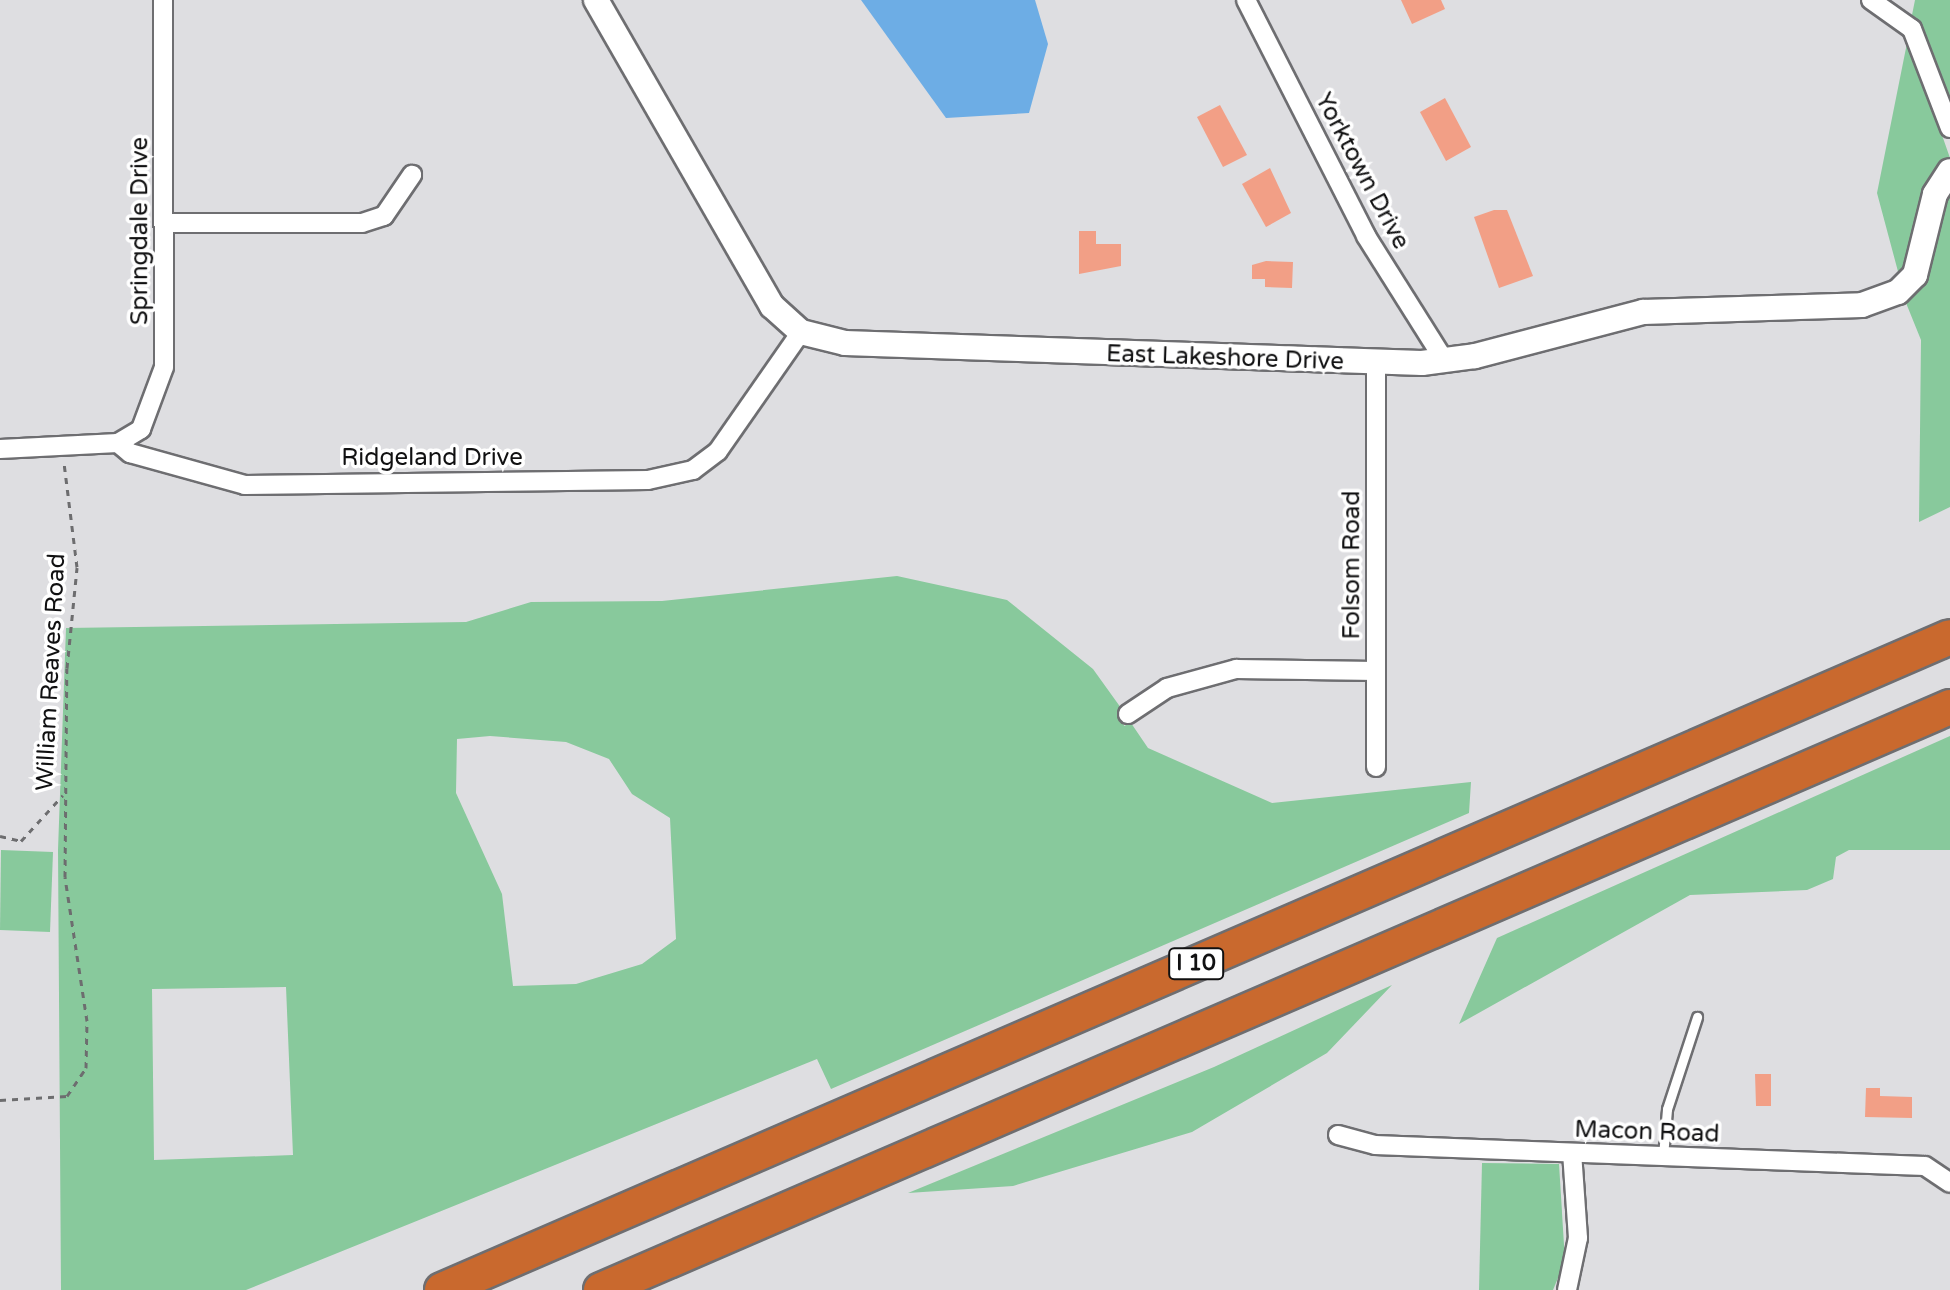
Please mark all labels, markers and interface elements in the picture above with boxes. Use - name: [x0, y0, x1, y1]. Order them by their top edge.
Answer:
- street label: Yorktown Drive: [1309, 88, 1415, 254]
- street label: Springdale Drive: [126, 137, 154, 325]
- street label: East Lakeshore Drive: [1106, 339, 1344, 377]
- street label: Ridgeland Drive: [341, 444, 523, 472]
- street label: Folsom Road: [1338, 491, 1366, 639]
- street label: William Reaves Road: [30, 552, 72, 792]
- road number: I 10: [1168, 946, 1224, 982]
- street label: Macon Road: [1574, 1115, 1720, 1149]

